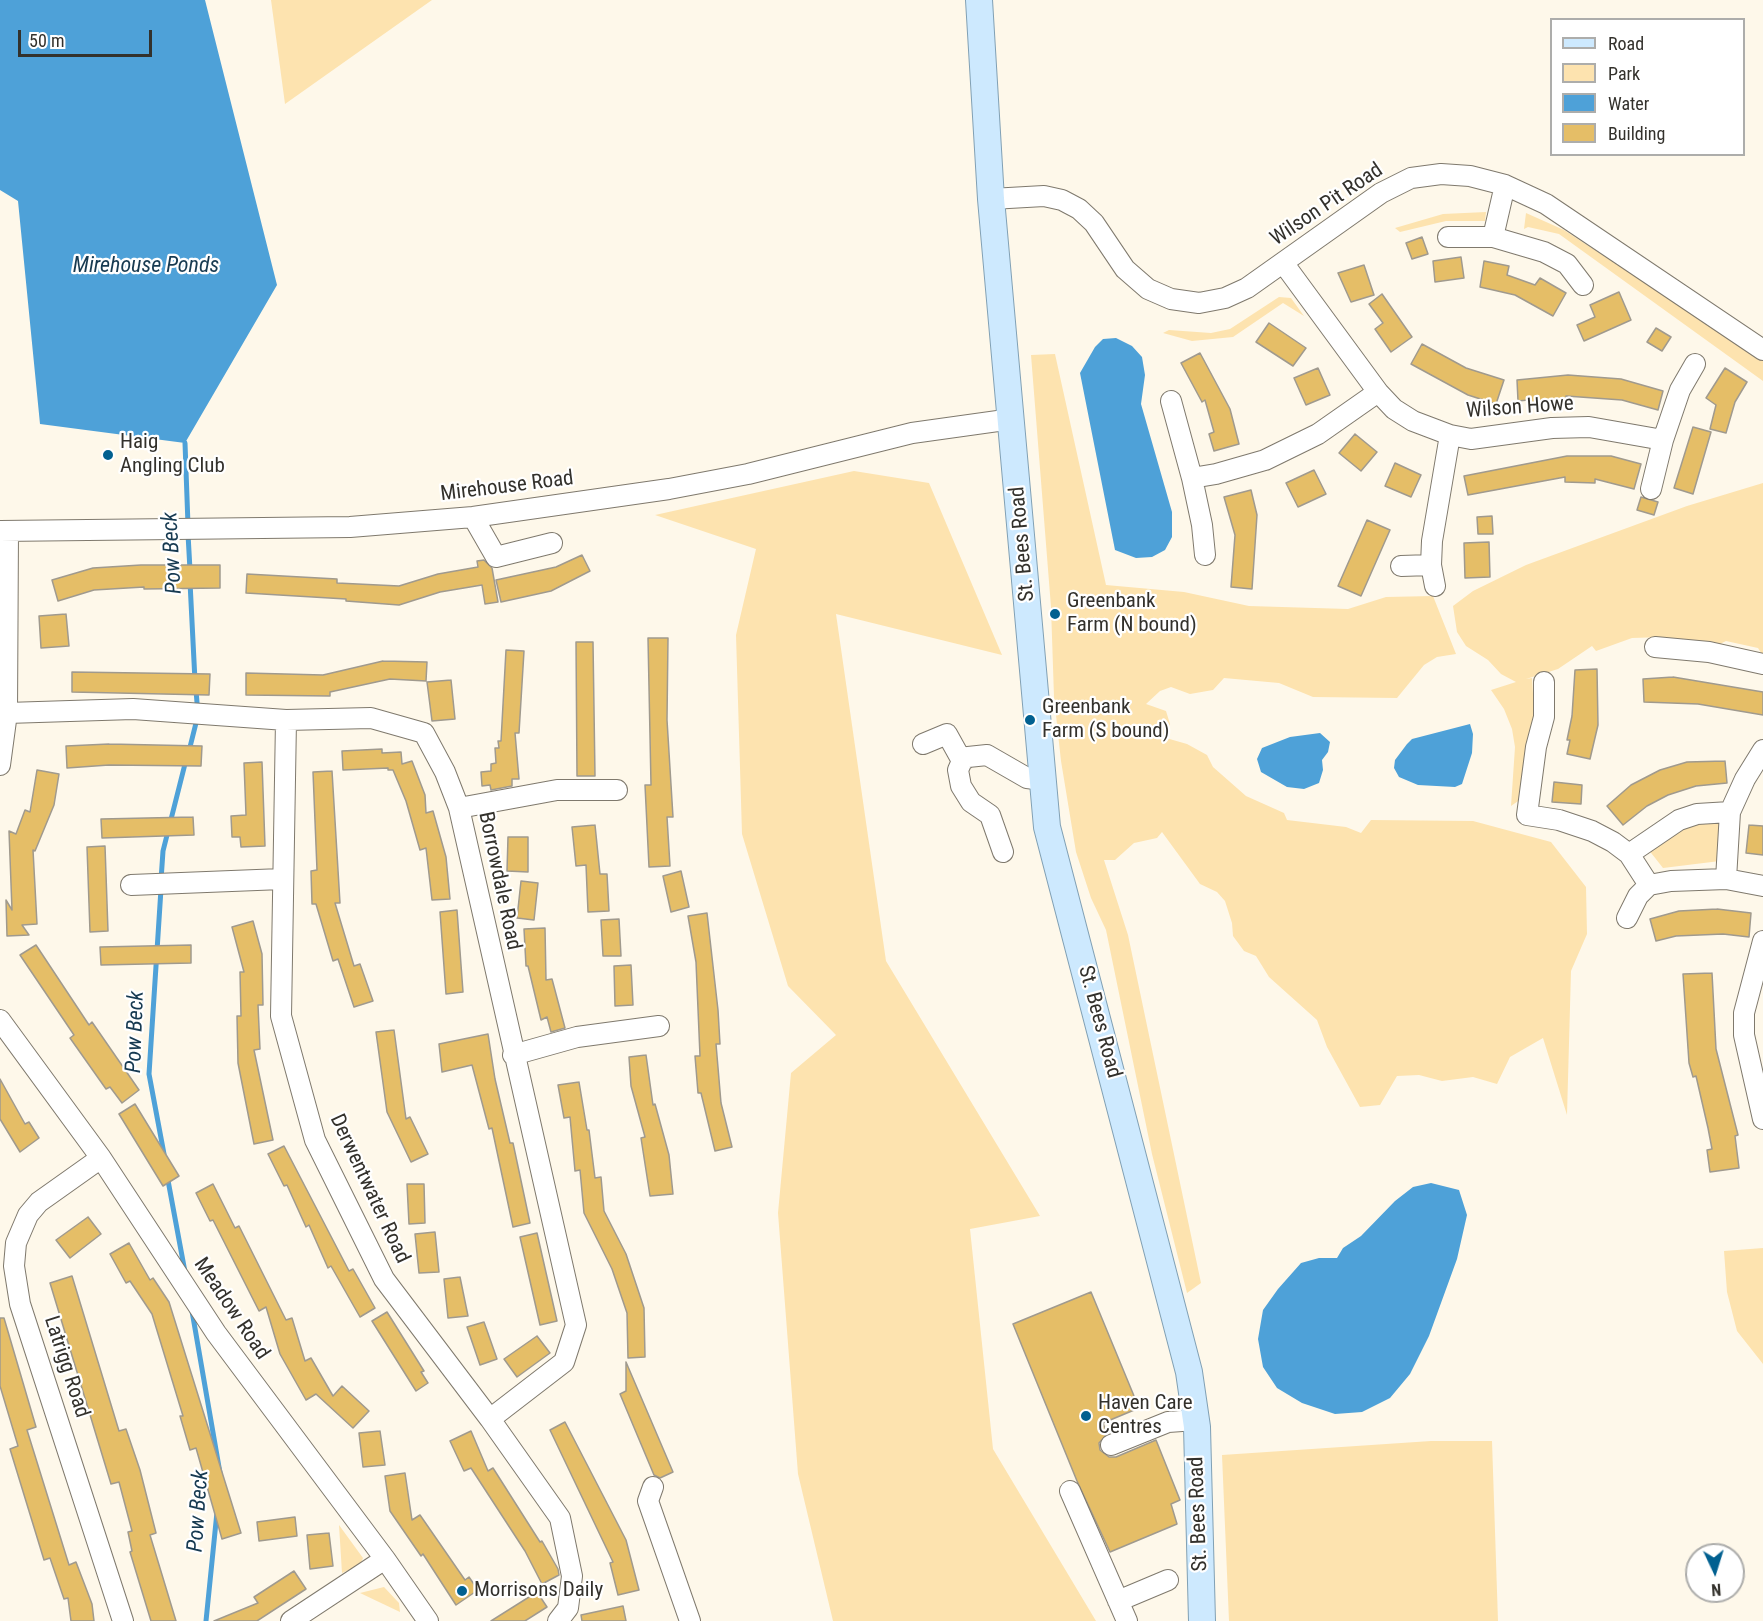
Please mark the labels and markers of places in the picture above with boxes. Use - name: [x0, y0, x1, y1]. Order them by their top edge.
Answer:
- place label: Haig Angling Club: [120, 430, 225, 480]
- marker: Haig Angling Club: [101, 448, 115, 462]
- place label: Greenbank Farm (N bound): [1067, 589, 1197, 639]
- marker: Greenbank Farm (N bound): [1048, 607, 1062, 621]
- place label: Greenbank Farm (S bound): [1042, 695, 1169, 745]
- marker: Greenbank Farm (S bound): [1023, 713, 1037, 727]
- place label: Haven Care Centres: [1098, 1391, 1193, 1441]
- marker: Haven Care Centres: [1079, 1409, 1093, 1423]
- place label: Morrisons Daily: [474, 1578, 603, 1604]
- marker: Morrisons Daily: [455, 1584, 469, 1598]

